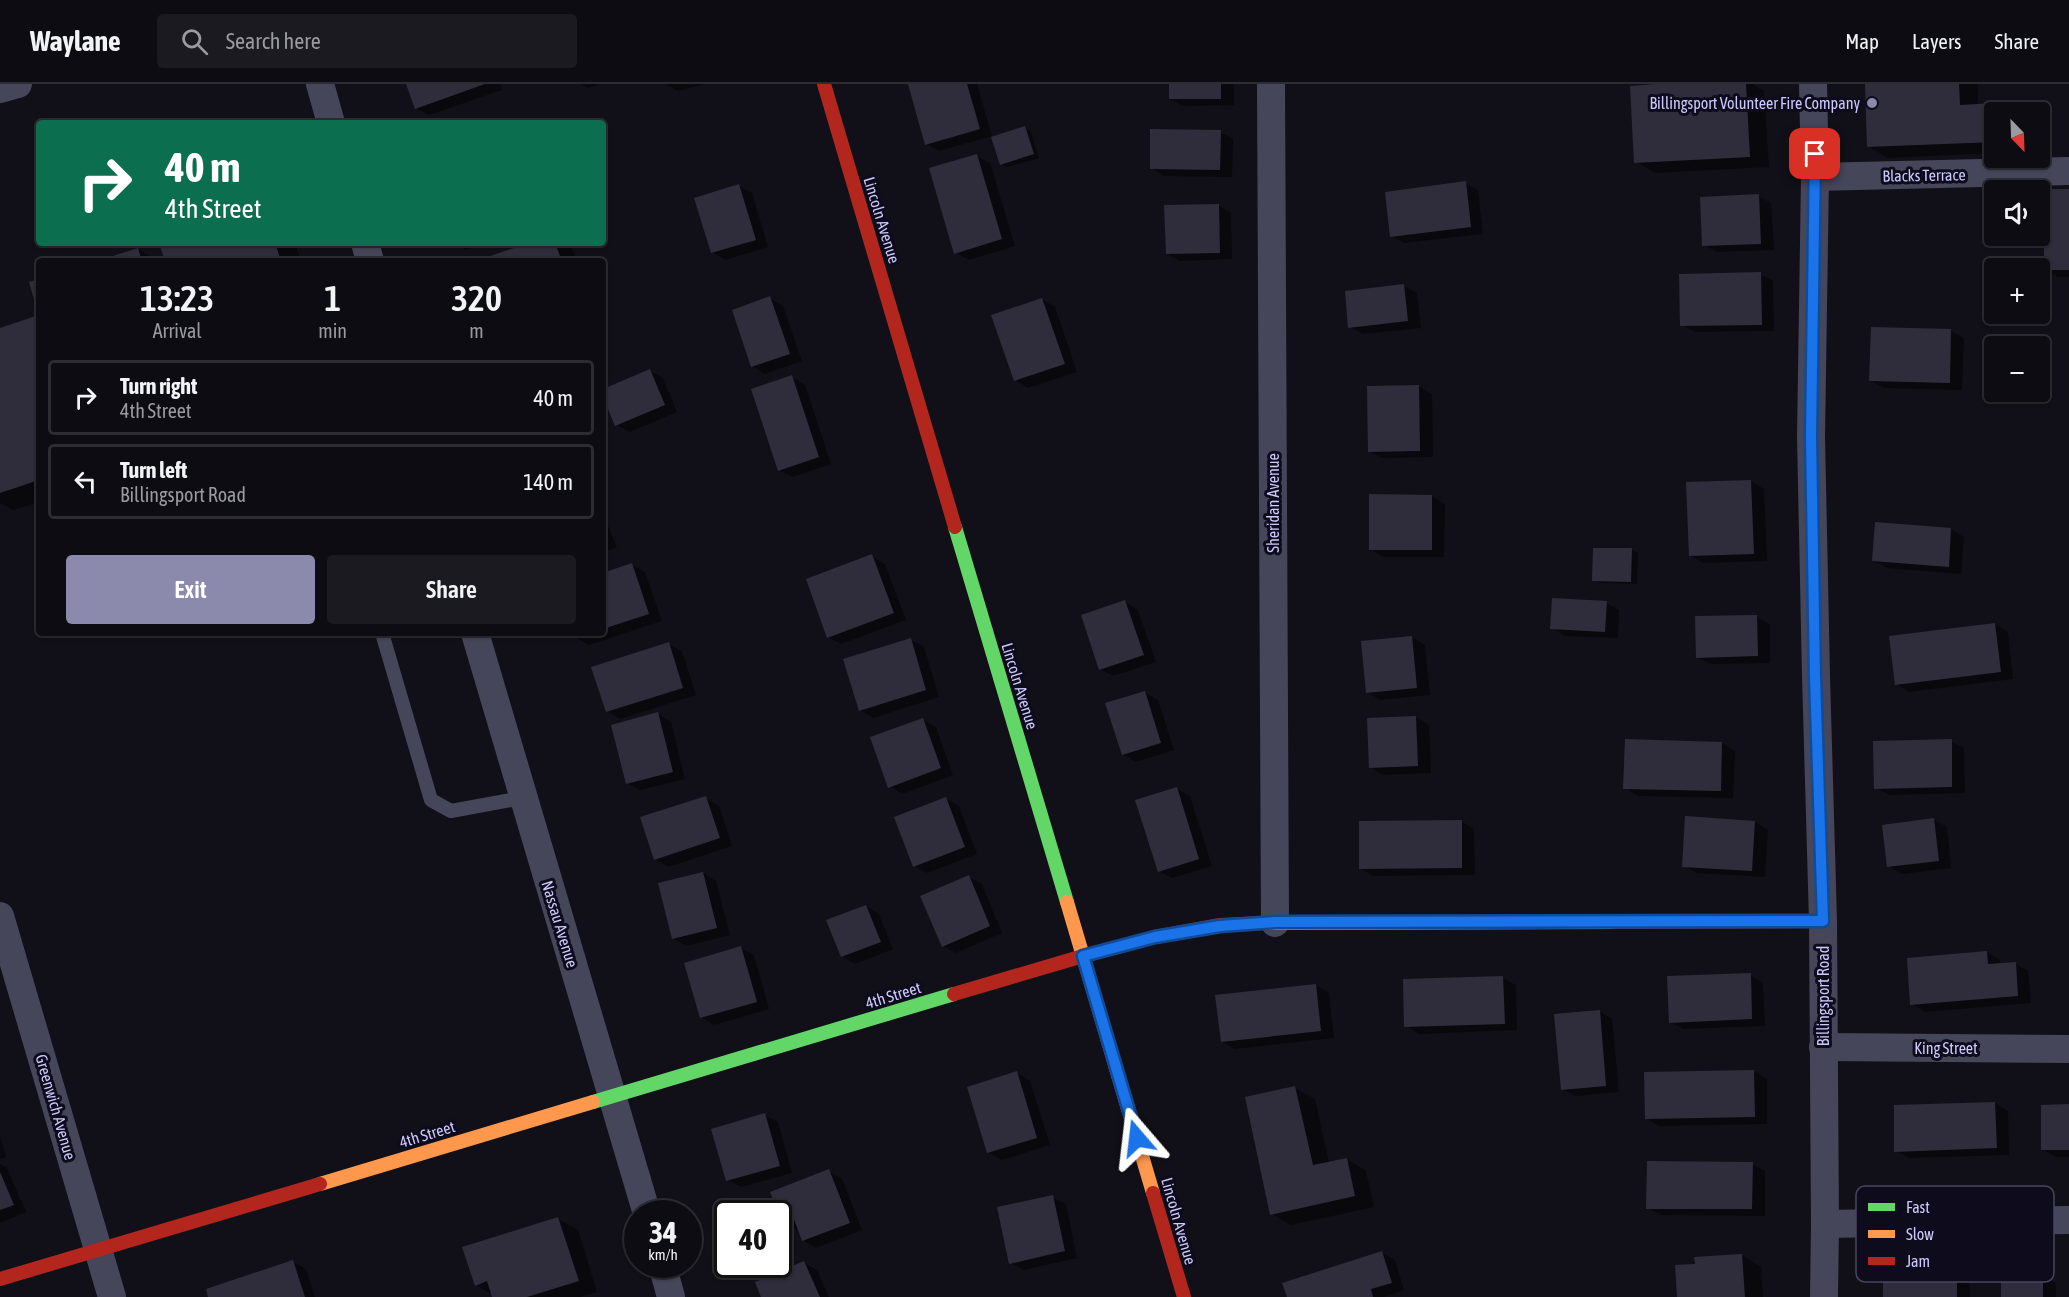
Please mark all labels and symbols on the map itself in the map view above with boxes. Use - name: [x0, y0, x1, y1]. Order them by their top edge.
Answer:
- place label: Billingsport Volunteer Fire Company: [1649, 94, 1860, 113]
- marker: Billingsport Volunteer Fire Company: [1865, 96, 1879, 110]
- north arrow: [1984, 102, 2050, 168]
- pin: [1789, 128, 1840, 179]
- street label: Blacks Terrace: [1882, 165, 1966, 185]
- street label: Lincoln Avenue: [860, 175, 904, 265]
- street label: Sheridan Avenue: [1264, 453, 1282, 553]
- street label: Lincoln Avenue: [998, 641, 1042, 731]
- street label: Nassau Avenue: [538, 878, 582, 970]
- street label: Billingsport Road: [1814, 946, 1833, 1046]
- street label: 4th Street: [863, 978, 923, 1012]
- street label: King Street: [1914, 1039, 1978, 1058]
- street label: Greenwich Avenue: [32, 1052, 80, 1162]
- position arrow: [1105, 1106, 1169, 1170]
- street label: 4th Street: [397, 1117, 457, 1151]
- street label: Lincoln Avenue: [1158, 1175, 1200, 1267]
- legend: [1856, 1186, 2054, 1282]
- text: Fast: [1906, 1198, 1930, 1216]
- speed limit sign: 40: [714, 1200, 792, 1278]
- text: Slow: [1906, 1225, 1934, 1243]
- text: Jam: [1906, 1252, 1930, 1270]

